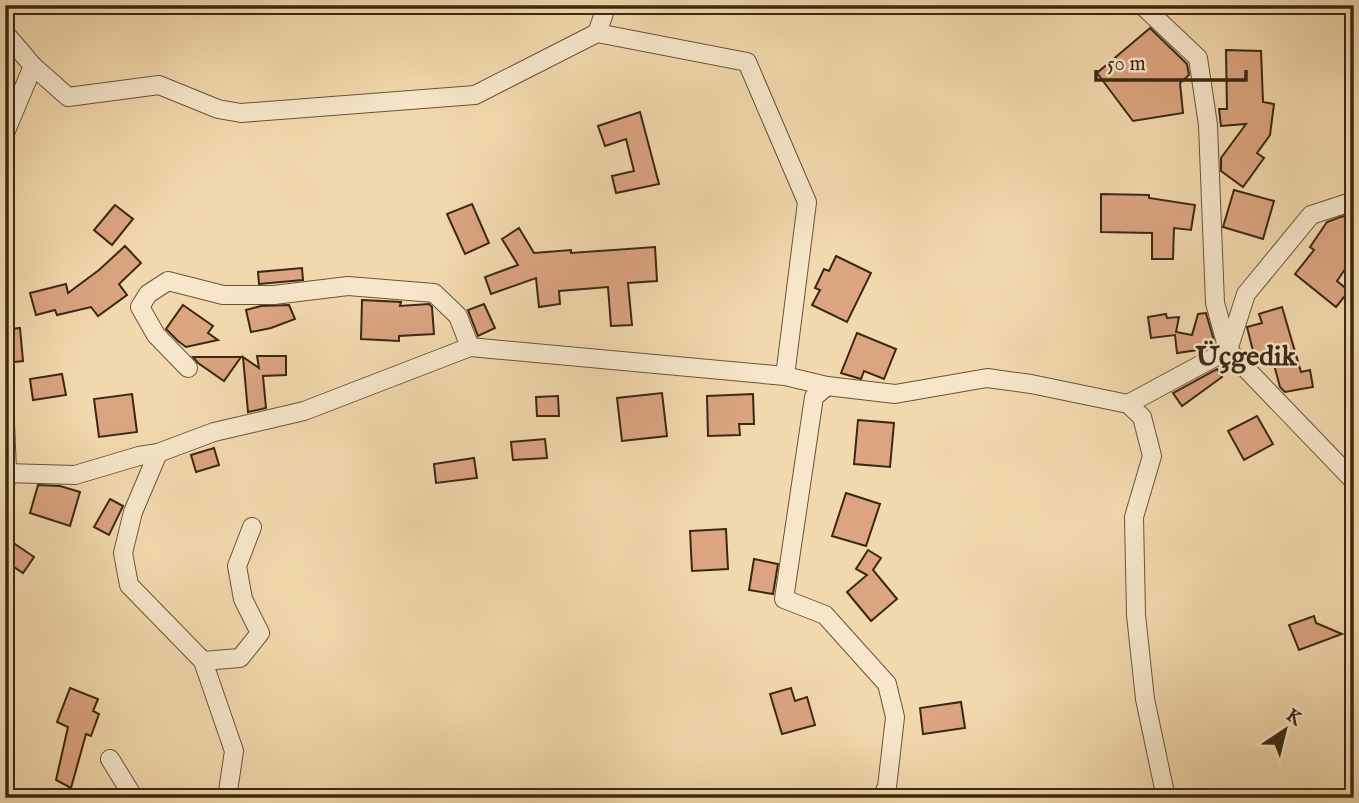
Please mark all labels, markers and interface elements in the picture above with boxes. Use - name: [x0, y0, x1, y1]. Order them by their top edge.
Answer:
- scale bar: [1096, 38, 1247, 82]
- text: 50 m: [1107, 51, 1146, 78]
- district label: Üçgedik: [1195, 340, 1298, 375]
- north arrow: [1250, 694, 1320, 764]
- text: K: [1281, 704, 1307, 732]

